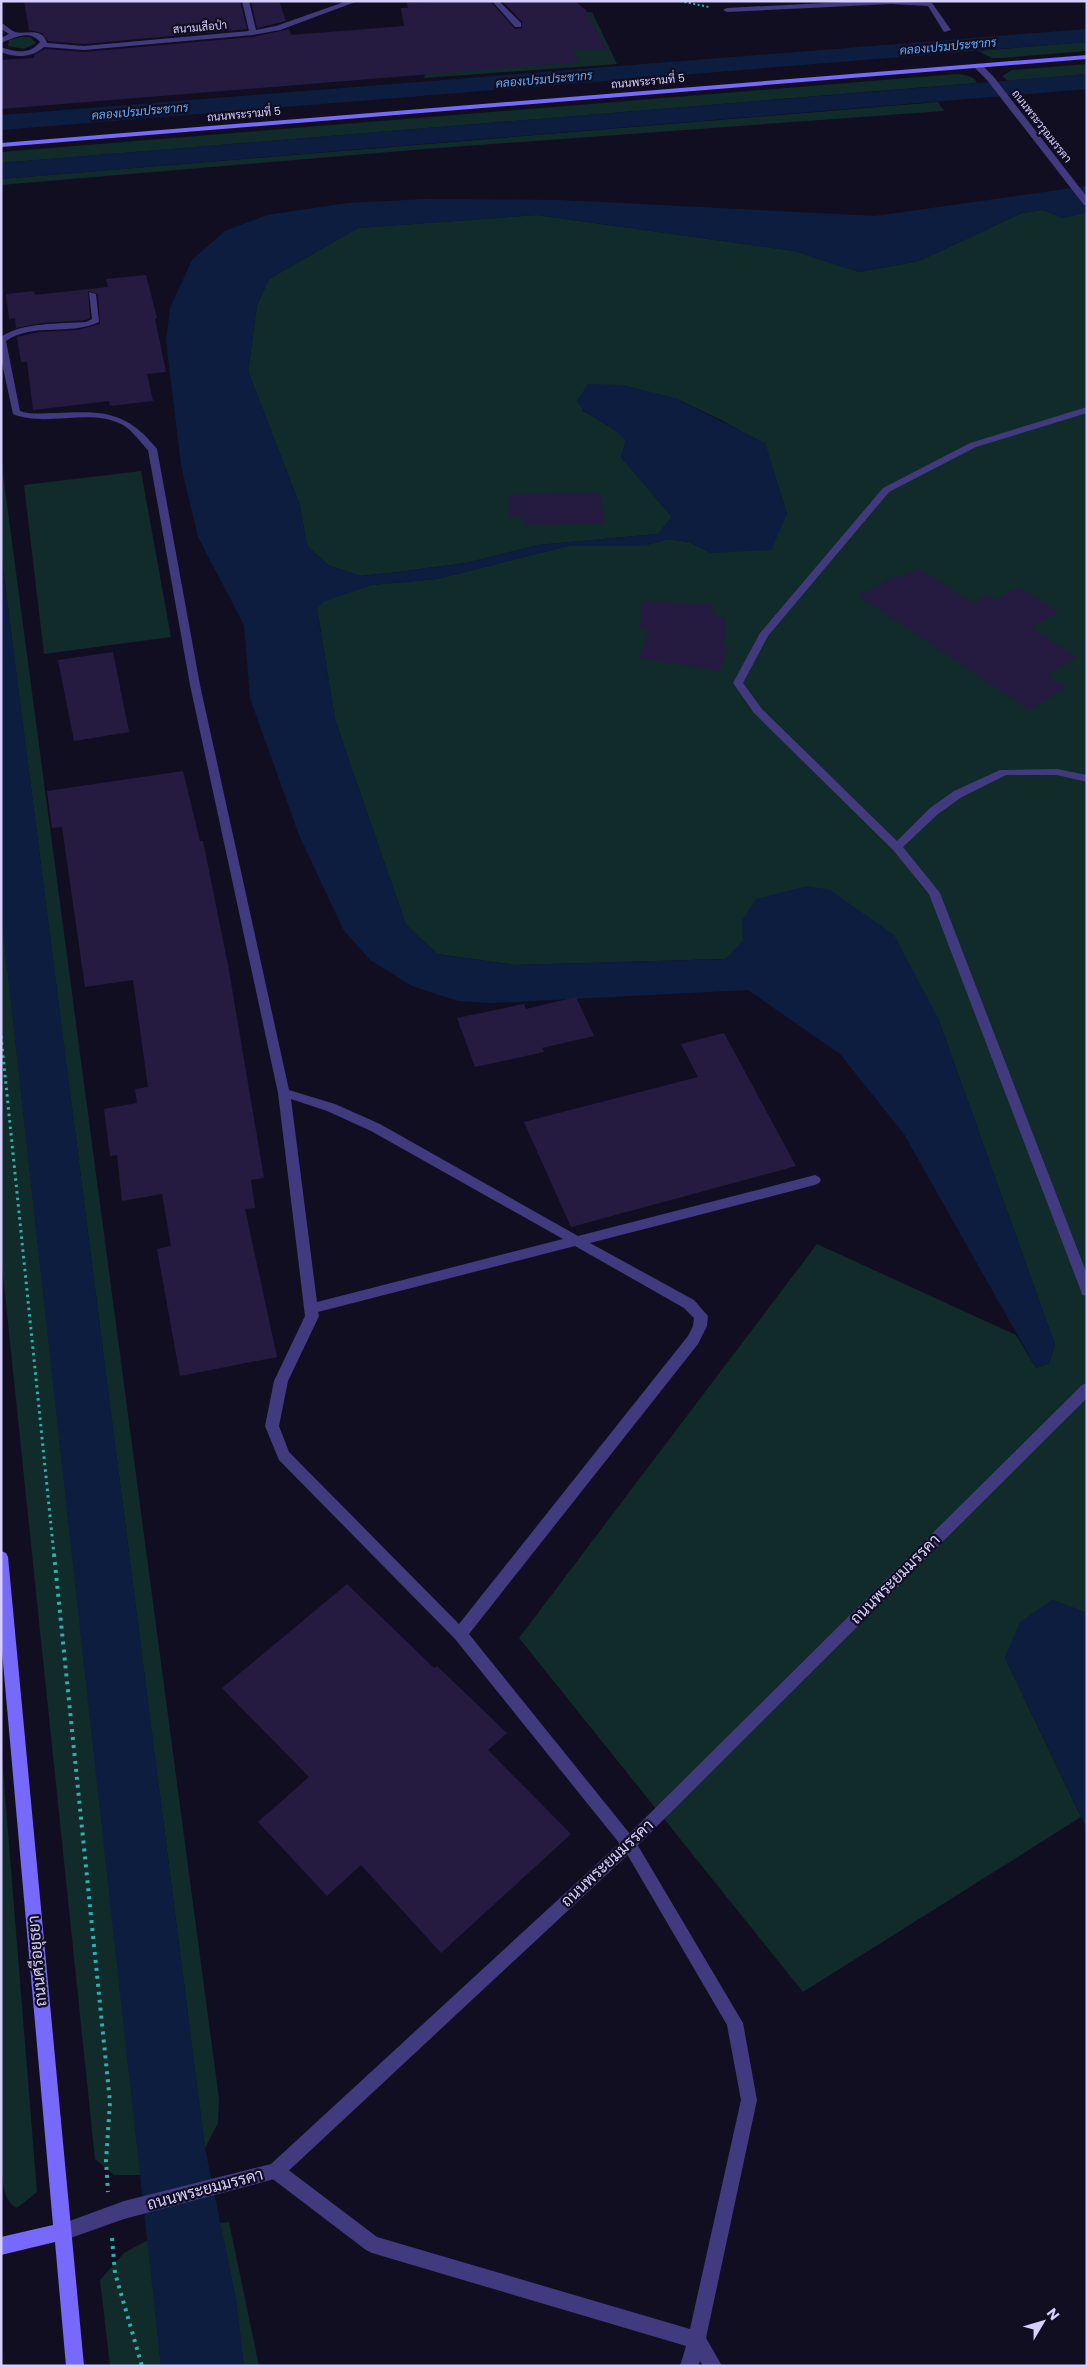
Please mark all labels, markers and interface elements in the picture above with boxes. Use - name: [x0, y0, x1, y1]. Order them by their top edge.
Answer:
- street label: สนามเสือป่า: [172, 17, 228, 37]
- water label: คลองเปรมประชากร: [899, 33, 998, 59]
- water label: คลองเปรมประชากร: [495, 66, 594, 92]
- street label: ถนนพระรามที่ 5: [610, 67, 686, 92]
- street label: ถนนพระวรุณมรรคา: [1008, 86, 1076, 167]
- water label: คลองเปรมประชากร: [91, 98, 190, 124]
- street label: ถนนพระรามที่ 5: [206, 100, 282, 125]
- street label: ถนนพระยมมรรคา: [845, 1529, 945, 1629]
- street label: ถนนพระยมมรรคา: [556, 1814, 658, 1912]
- street label: ถนนศรีอยุธยา: [22, 1915, 52, 2007]
- street label: ถนนพระยมมรรคา: [144, 2162, 266, 2216]
- north arrow: [1018, 2297, 1068, 2347]
- text: N: [1042, 2304, 1064, 2324]

